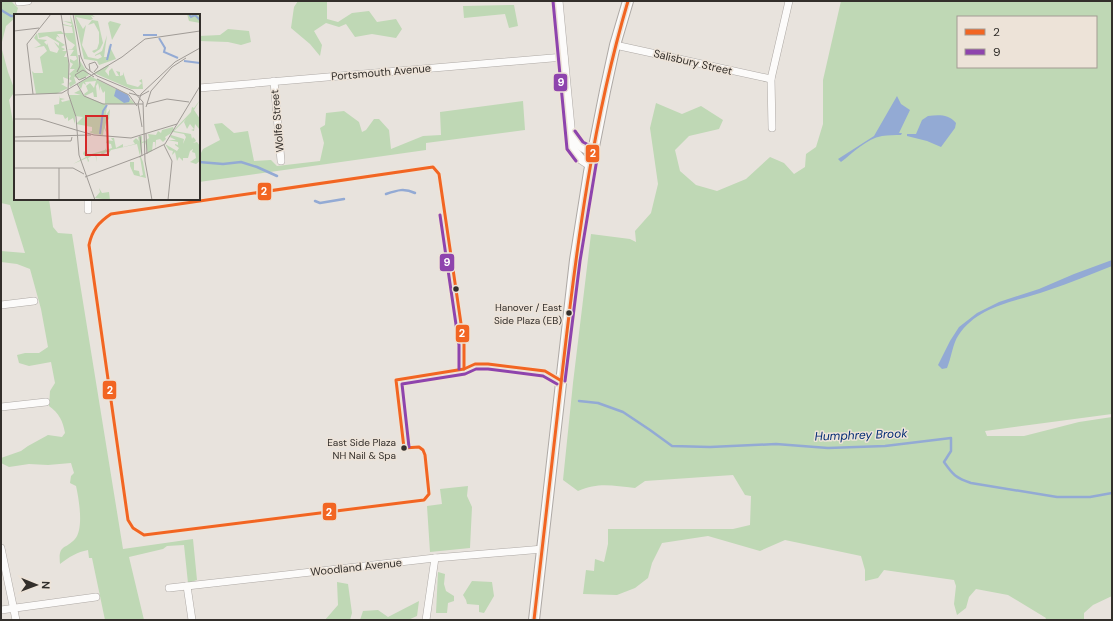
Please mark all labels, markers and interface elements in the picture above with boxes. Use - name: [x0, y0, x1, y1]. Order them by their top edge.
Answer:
- inset map: [14, 14, 200, 200]
- legend: [957, 16, 1097, 68]
- text: 2: [993, 24, 1000, 40]
- text: 9: [993, 44, 1001, 60]
- street label: Salisbury Street: [652, 46, 734, 78]
- street label: Portsmouth Avenue: [331, 61, 431, 83]
- line badge: 9: [553, 73, 568, 92]
- text: 9: [558, 75, 565, 89]
- street label: Wolfe Street: [267, 89, 287, 153]
- line badge: 2: [585, 144, 600, 163]
- text: 2: [590, 146, 596, 160]
- line badge: 2: [257, 182, 272, 201]
- text: 2: [261, 184, 267, 198]
- line badge: 9: [439, 253, 455, 272]
- text: 9: [444, 255, 451, 269]
- unlabelled marker: [451, 284, 461, 294]
- place label: Hanover / East Side Plaza (EB): [494, 301, 562, 327]
- marker: Hanover / East Side Plaza (EB): [564, 308, 574, 318]
- line badge: 2: [455, 324, 470, 343]
- text: 2: [459, 326, 465, 340]
- line badge: 2: [102, 380, 117, 400]
- text: 2: [107, 383, 113, 397]
- water label: Humphrey Brook: [814, 425, 909, 445]
- place label: East Side Plaza NH Nail & Spa: [327, 436, 396, 462]
- marker: East Side Plaza NH Nail & Spa: [399, 443, 409, 453]
- line badge: 2: [322, 502, 337, 521]
- text: 2: [326, 505, 332, 519]
- street label: Woodland Avenue: [310, 555, 402, 579]
- north arrow: [16, 565, 56, 605]
- text: N: [39, 581, 53, 589]

